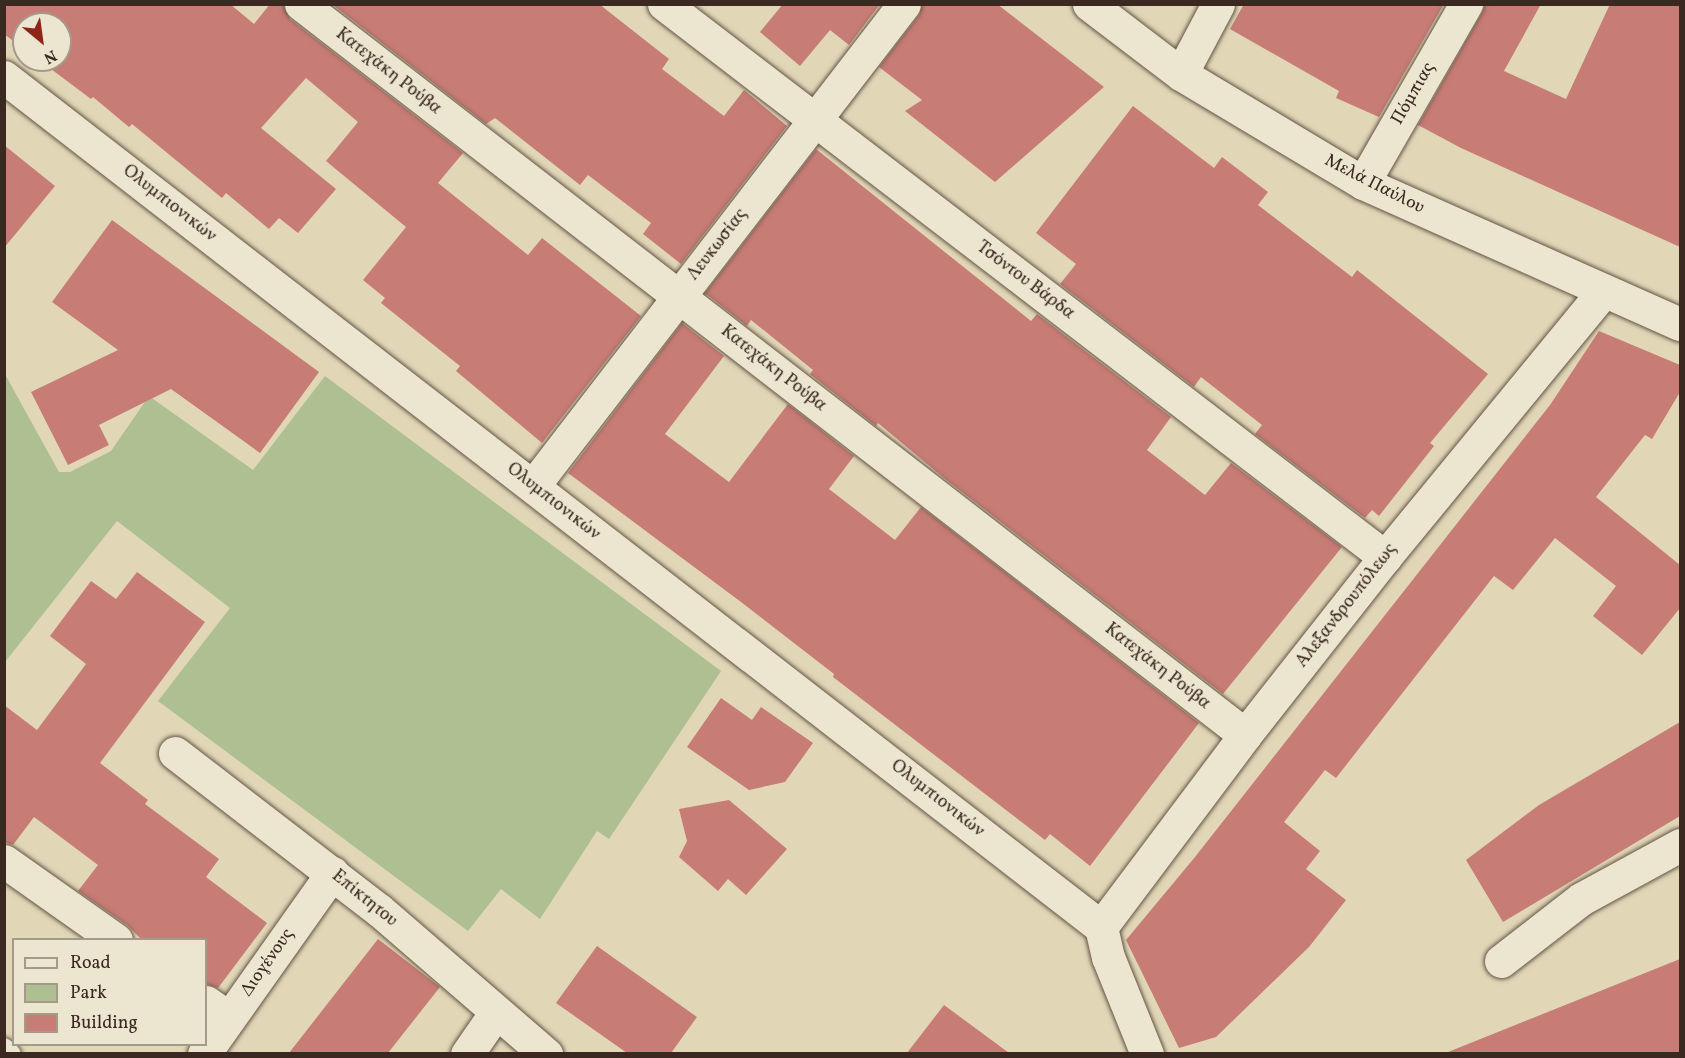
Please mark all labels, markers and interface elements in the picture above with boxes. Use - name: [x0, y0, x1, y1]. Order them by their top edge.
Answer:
- north arrow: [12, 12, 72, 72]
- street label: Κατεχάκη Ρούβα: [331, 24, 445, 120]
- text: N: [39, 44, 60, 68]
- street label: Πόμπιας: [1388, 59, 1440, 129]
- street label: Μελά Παύλου: [1321, 151, 1427, 219]
- street label: Ολυμπιονικών: [118, 161, 220, 247]
- street label: Λευκωσίας: [683, 205, 753, 285]
- street label: Τσόντου Βάρδα: [972, 237, 1078, 325]
- street label: Κατεχάκη Ρούβα: [716, 321, 830, 417]
- street label: Ολυμπιονικών: [502, 459, 604, 545]
- street label: Αλεξανδρουπόλεως: [1292, 540, 1402, 672]
- street label: Κατεχάκη Ρούβα: [1100, 619, 1214, 715]
- street label: Ολυμπιονικών: [886, 756, 988, 842]
- street label: Επίκτητου: [327, 866, 401, 932]
- street label: Διογένους: [237, 925, 299, 1001]
- legend: [12, 938, 207, 1046]
- text: Road: [70, 951, 111, 976]
- text: Park: [70, 981, 107, 1006]
- text: Building: [70, 1011, 138, 1036]

